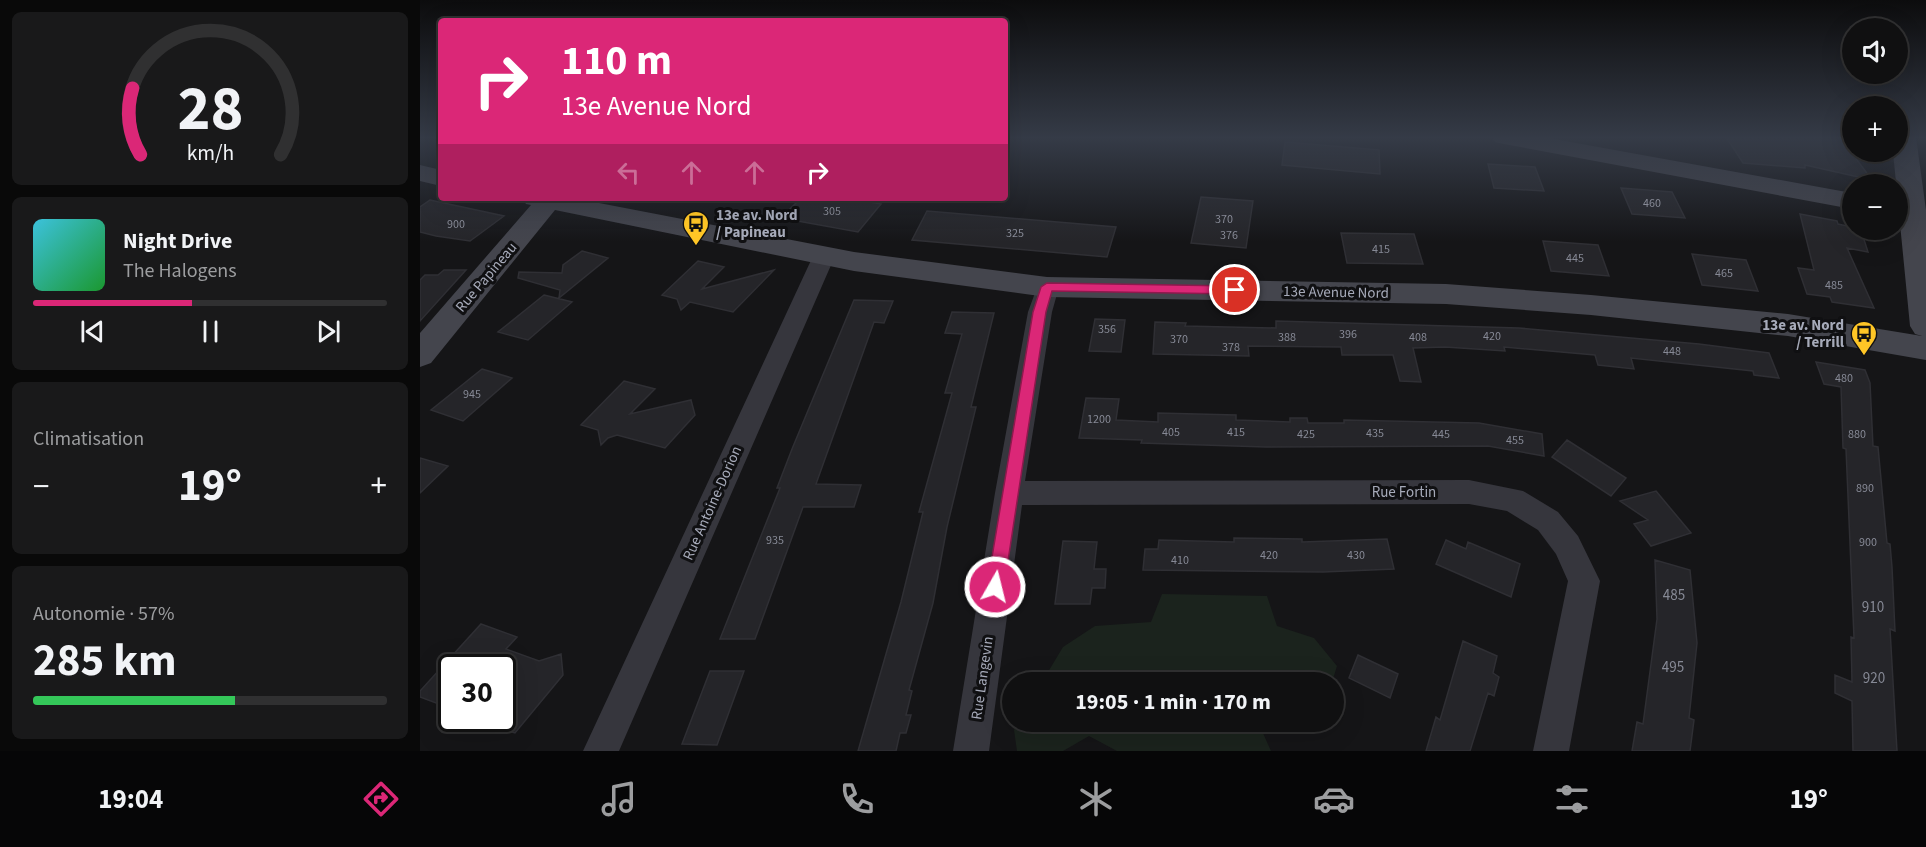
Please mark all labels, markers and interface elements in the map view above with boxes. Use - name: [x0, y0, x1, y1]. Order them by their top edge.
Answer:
- map controls: [1842, 18, 1908, 240]
- button: sound: [1842, 18, 1908, 84]
- text: 110 m: [561, 31, 672, 91]
- icon: right: [462, 42, 540, 120]
- text: 28: [177, 66, 243, 155]
- text: 13e Avenue Nord: [561, 87, 751, 126]
- button: +: [1842, 96, 1908, 162]
- text: km/h: [186, 139, 234, 170]
- icon: left: [612, 156, 645, 189]
- icon: ahead: [675, 156, 708, 189]
- icon: ahead: [738, 156, 771, 189]
- icon: right: [801, 156, 834, 189]
- button: −: [1842, 174, 1908, 240]
- house number: 460: [1643, 195, 1661, 212]
- house number: 305: [823, 203, 841, 220]
- place label: 13e av. Nord / Papineau: [716, 205, 798, 243]
- bus stop icon: 13e av. Nord / Papineau: [681, 209, 711, 247]
- house number: 370: [1215, 211, 1233, 228]
- house number: 900: [447, 216, 465, 233]
- text: Night Drive: [123, 225, 232, 257]
- house number: 325: [1006, 225, 1024, 242]
- house number: 376: [1220, 227, 1238, 244]
- street label: Rue Papineau: [451, 238, 522, 317]
- house number: 415: [1372, 241, 1390, 258]
- house number: 445: [1566, 250, 1584, 267]
- text: The Halogens: [123, 257, 237, 285]
- pin: [1209, 264, 1260, 315]
- house number: 465: [1715, 265, 1733, 282]
- icon: arrive: [1218, 273, 1251, 306]
- house number: 485: [1825, 277, 1843, 294]
- street label: 13e Avenue Nord: [1283, 281, 1389, 304]
- icon: previous: [76, 315, 109, 348]
- icon: pause: [194, 315, 227, 348]
- icon: next: [312, 315, 345, 348]
- place label: 13e av. Nord / Terrill: [1762, 315, 1845, 353]
- bus stop icon: 13e av. Nord / Terrill: [1849, 319, 1879, 357]
- house number: 356: [1098, 321, 1116, 338]
- house number: 396: [1339, 326, 1357, 343]
- house number: 420: [1483, 328, 1501, 345]
- house number: 388: [1278, 329, 1296, 346]
- house number: 408: [1409, 329, 1427, 346]
- house number: 370: [1170, 331, 1188, 348]
- house number: 378: [1222, 339, 1240, 356]
- house number: 448: [1663, 343, 1681, 360]
- house number: 480: [1835, 370, 1853, 387]
- house number: 945: [463, 386, 481, 403]
- house number: 1200: [1087, 411, 1111, 428]
- house number: 405: [1162, 424, 1180, 441]
- house number: 415: [1227, 424, 1245, 441]
- text: Climatisation: [33, 425, 144, 453]
- house number: 435: [1366, 425, 1384, 442]
- house number: 425: [1297, 426, 1315, 443]
- house number: 445: [1432, 426, 1450, 443]
- house number: 880: [1848, 426, 1866, 443]
- house number: 455: [1506, 432, 1524, 449]
- street label: Rue Antoine-Dorion: [678, 443, 747, 564]
- text: 19°: [178, 454, 242, 518]
- text: −: [33, 463, 49, 510]
- text: +: [371, 463, 387, 510]
- house number: 890: [1856, 480, 1874, 497]
- street label: Rue Fortin: [1372, 482, 1436, 503]
- house number: 935: [766, 532, 784, 549]
- house number: 900: [1859, 534, 1877, 551]
- house number: 420: [1260, 547, 1278, 564]
- house number: 430: [1347, 547, 1365, 564]
- house number: 410: [1171, 552, 1189, 569]
- position arrow: [963, 555, 1027, 619]
- house number: 485: [1663, 585, 1685, 606]
- house number: 910: [1862, 597, 1884, 618]
- text: Autonomie · 57%: [33, 600, 174, 628]
- text: 285 km: [33, 629, 177, 693]
- street label: Rue Langevin: [966, 635, 999, 721]
- speed limit sign: 30: [438, 654, 516, 732]
- house number: 495: [1662, 657, 1684, 678]
- house number: 920: [1863, 668, 1885, 689]
- text: 19:05 · 1 min · 170 m: [1075, 686, 1271, 718]
- icon: directions: [360, 778, 402, 820]
- icon: music: [598, 778, 640, 820]
- icon: phone: [836, 778, 878, 820]
- icon: climate: [1075, 778, 1117, 820]
- icon: car: [1313, 778, 1355, 820]
- icon: filters: [1551, 778, 1593, 820]
- text: 19:04: [98, 780, 163, 819]
- text: 19°: [1789, 780, 1828, 819]

